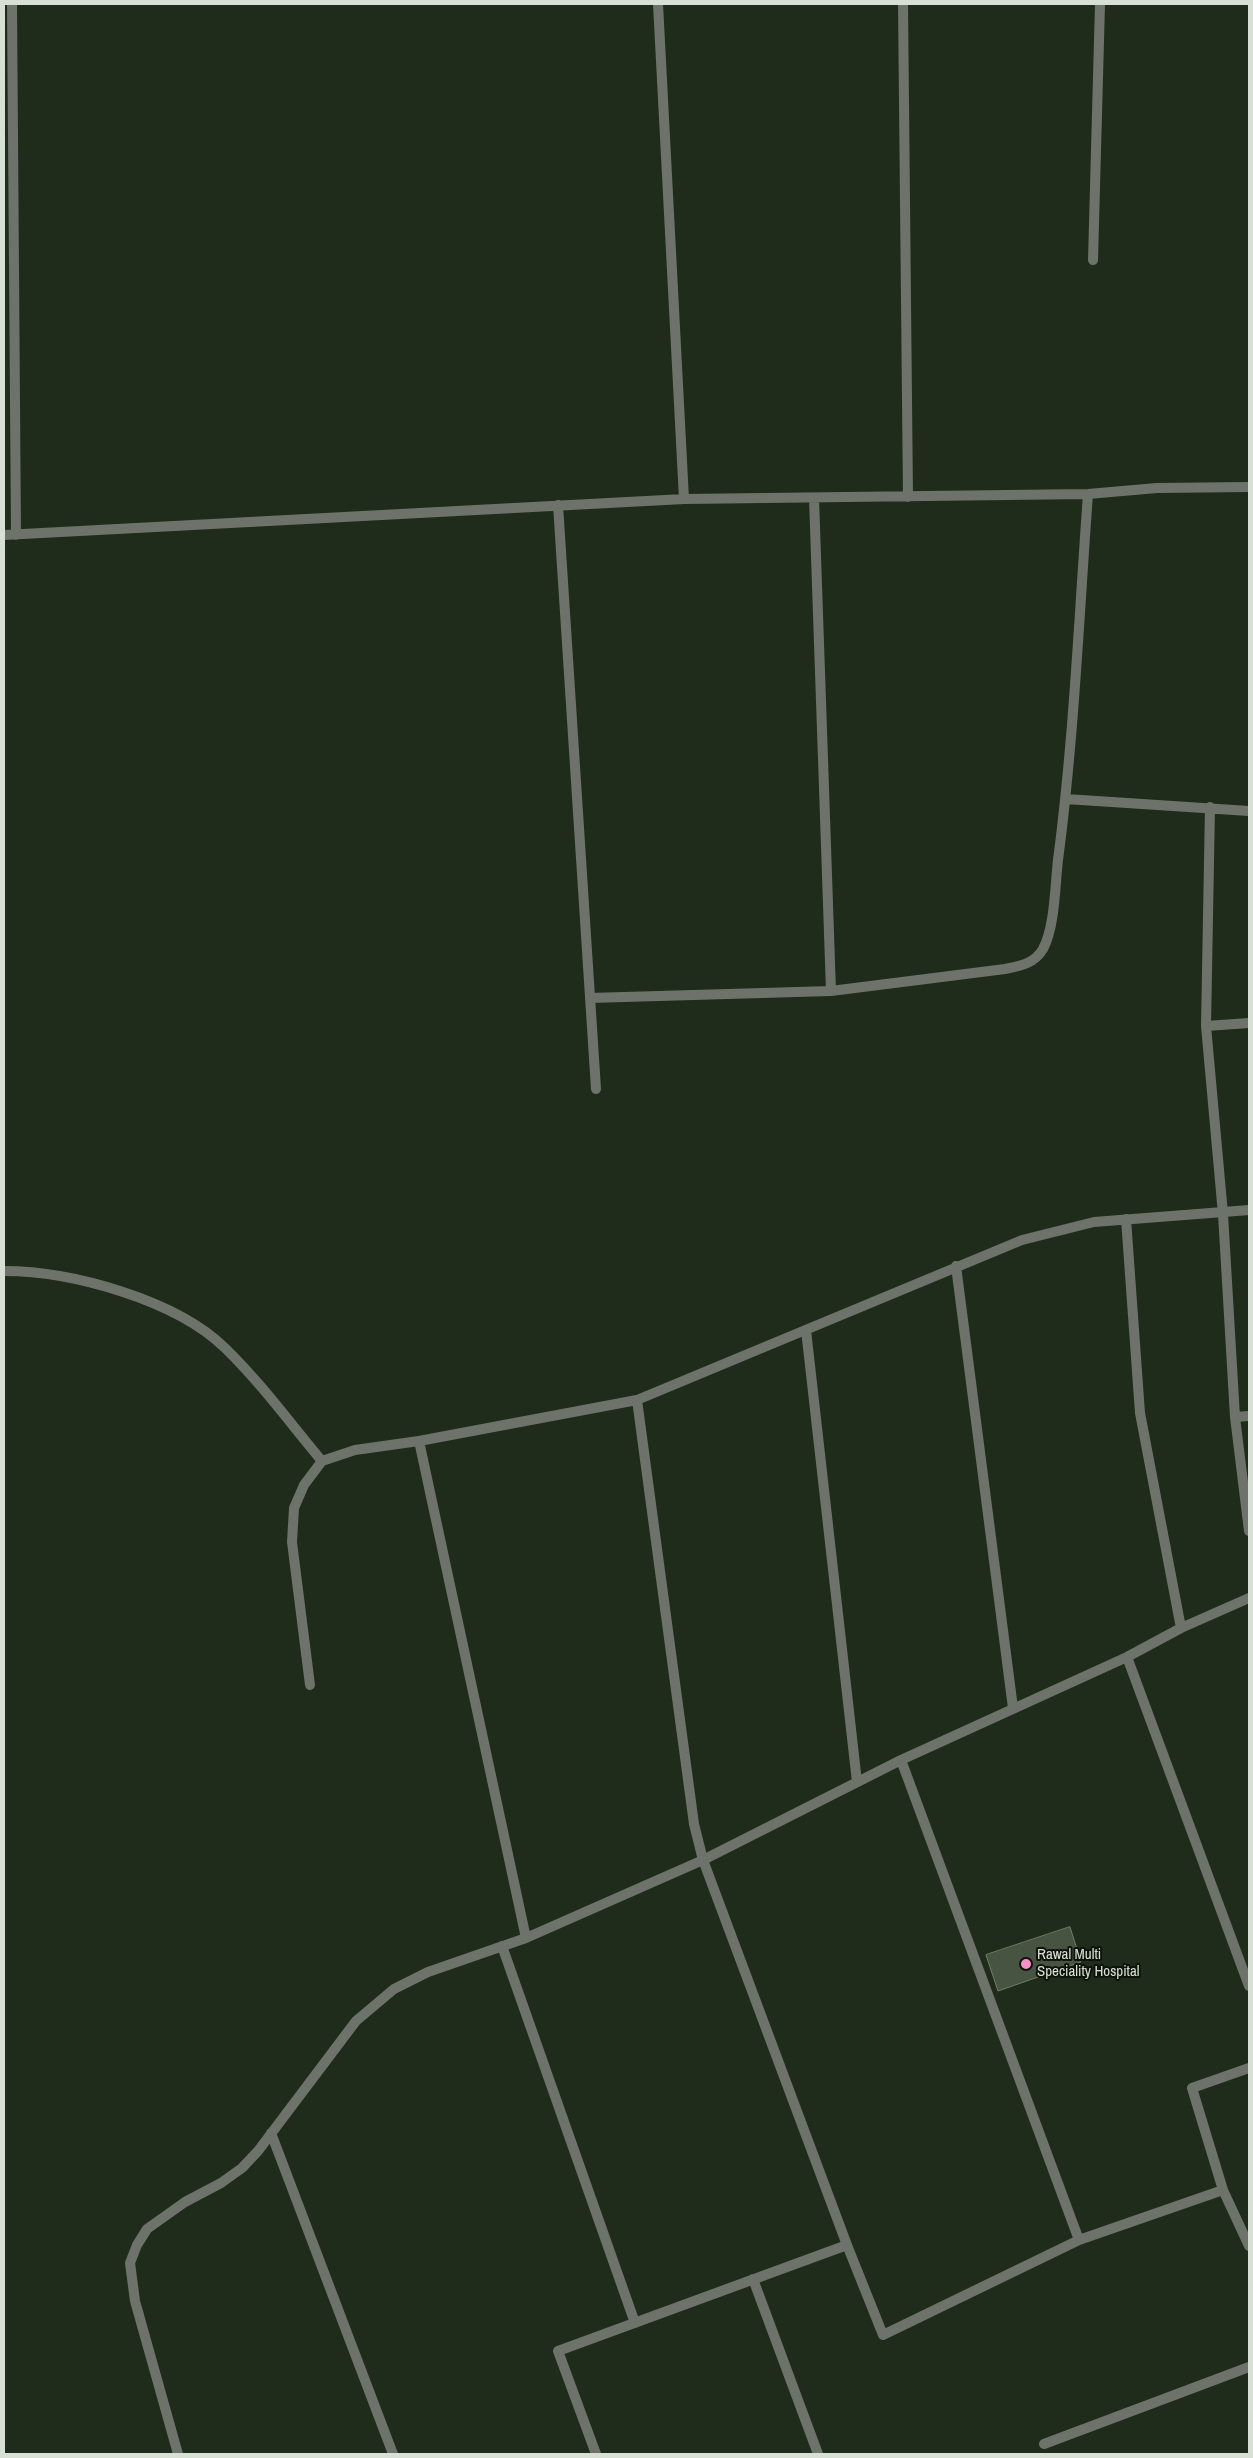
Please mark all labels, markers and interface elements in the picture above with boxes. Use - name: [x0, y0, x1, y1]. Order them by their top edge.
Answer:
- place label: Rawal Multi Speciality Hospital: [1037, 1946, 1140, 1981]
- marker: Rawal Multi Speciality Hospital: [1019, 1957, 1033, 1971]

